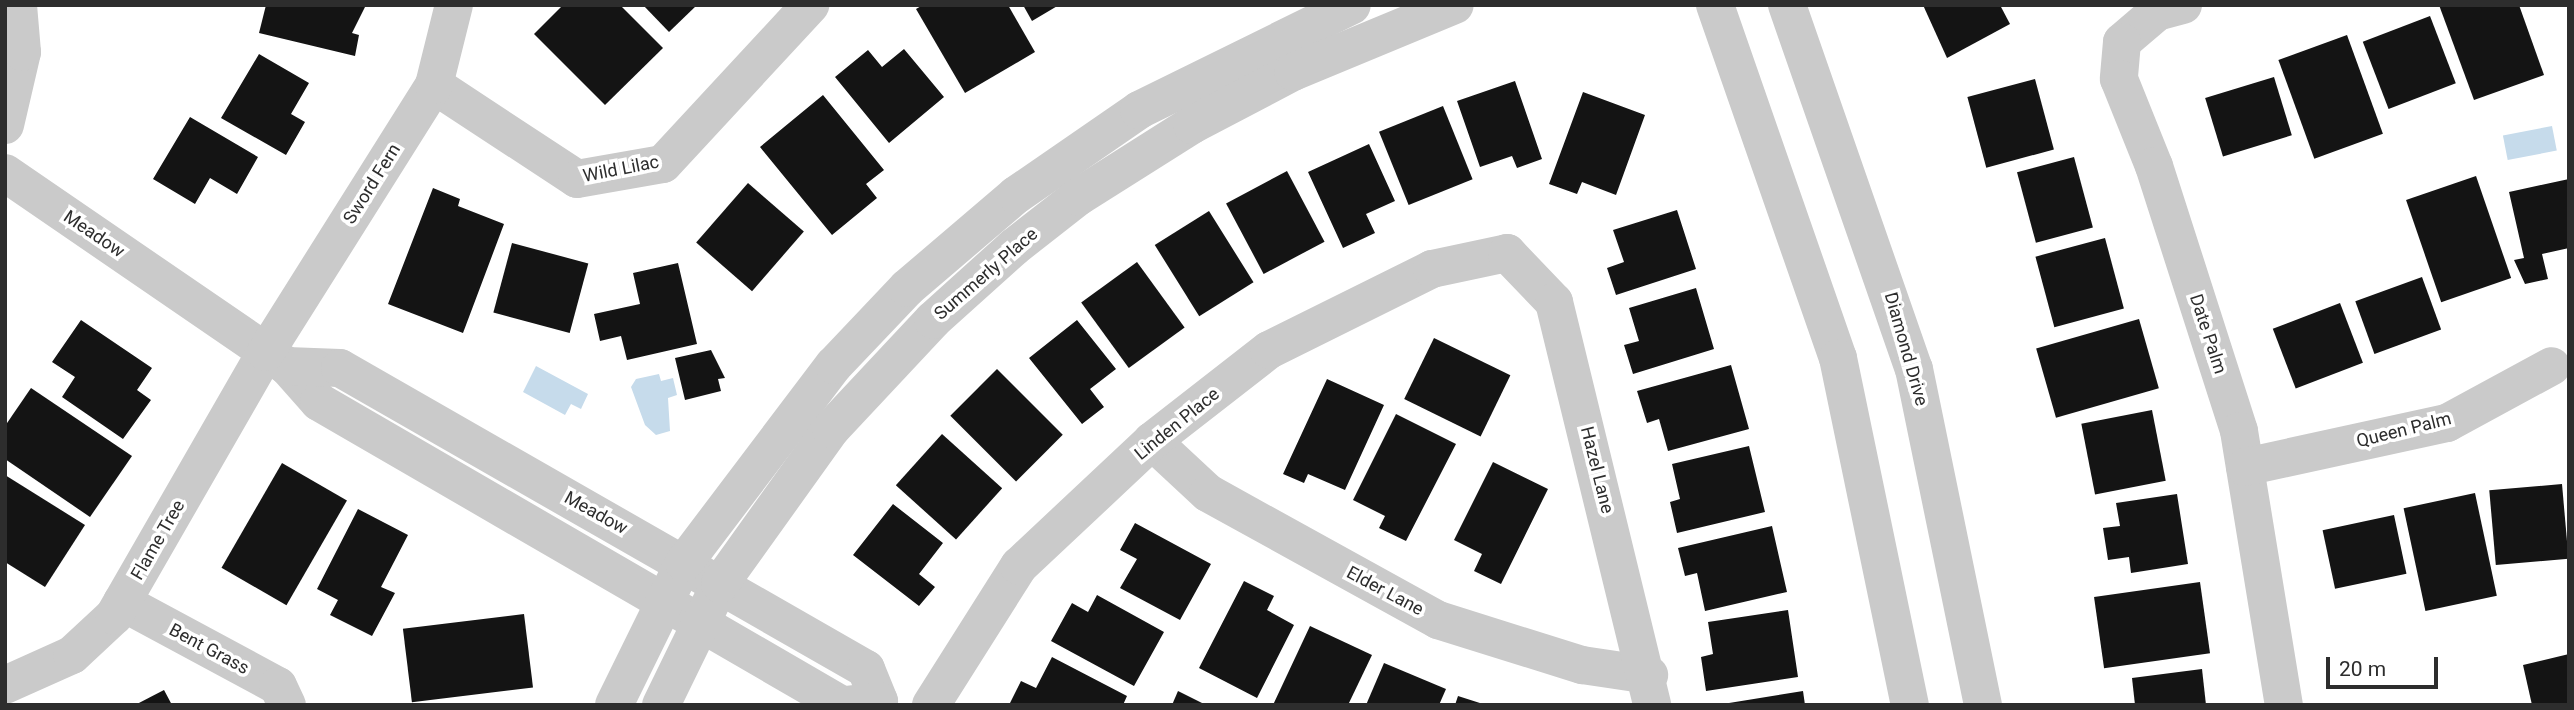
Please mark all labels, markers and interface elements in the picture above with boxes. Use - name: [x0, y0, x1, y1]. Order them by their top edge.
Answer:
- street label: Sword Fern: [339, 140, 405, 228]
- street label: Wild Lilac: [581, 151, 661, 187]
- street label: Meadow: [59, 206, 129, 262]
- street label: Summerly Place: [930, 223, 1042, 325]
- street label: Diamond Drive: [1879, 290, 1933, 408]
- street label: Date Palm: [2185, 291, 2231, 377]
- street label: Linden Place: [1130, 383, 1224, 465]
- street label: Queen Palm: [2354, 408, 2454, 452]
- street label: Hazel Lane: [1576, 424, 1618, 516]
- street label: Meadow: [561, 487, 631, 539]
- street label: Flame Tree: [126, 496, 190, 584]
- street label: Elder Lane: [1343, 562, 1427, 620]
- street label: Bent Grass: [165, 619, 253, 679]
- scale bar: [2329, 644, 2441, 688]
- text: 20 m: [2339, 657, 2386, 681]

